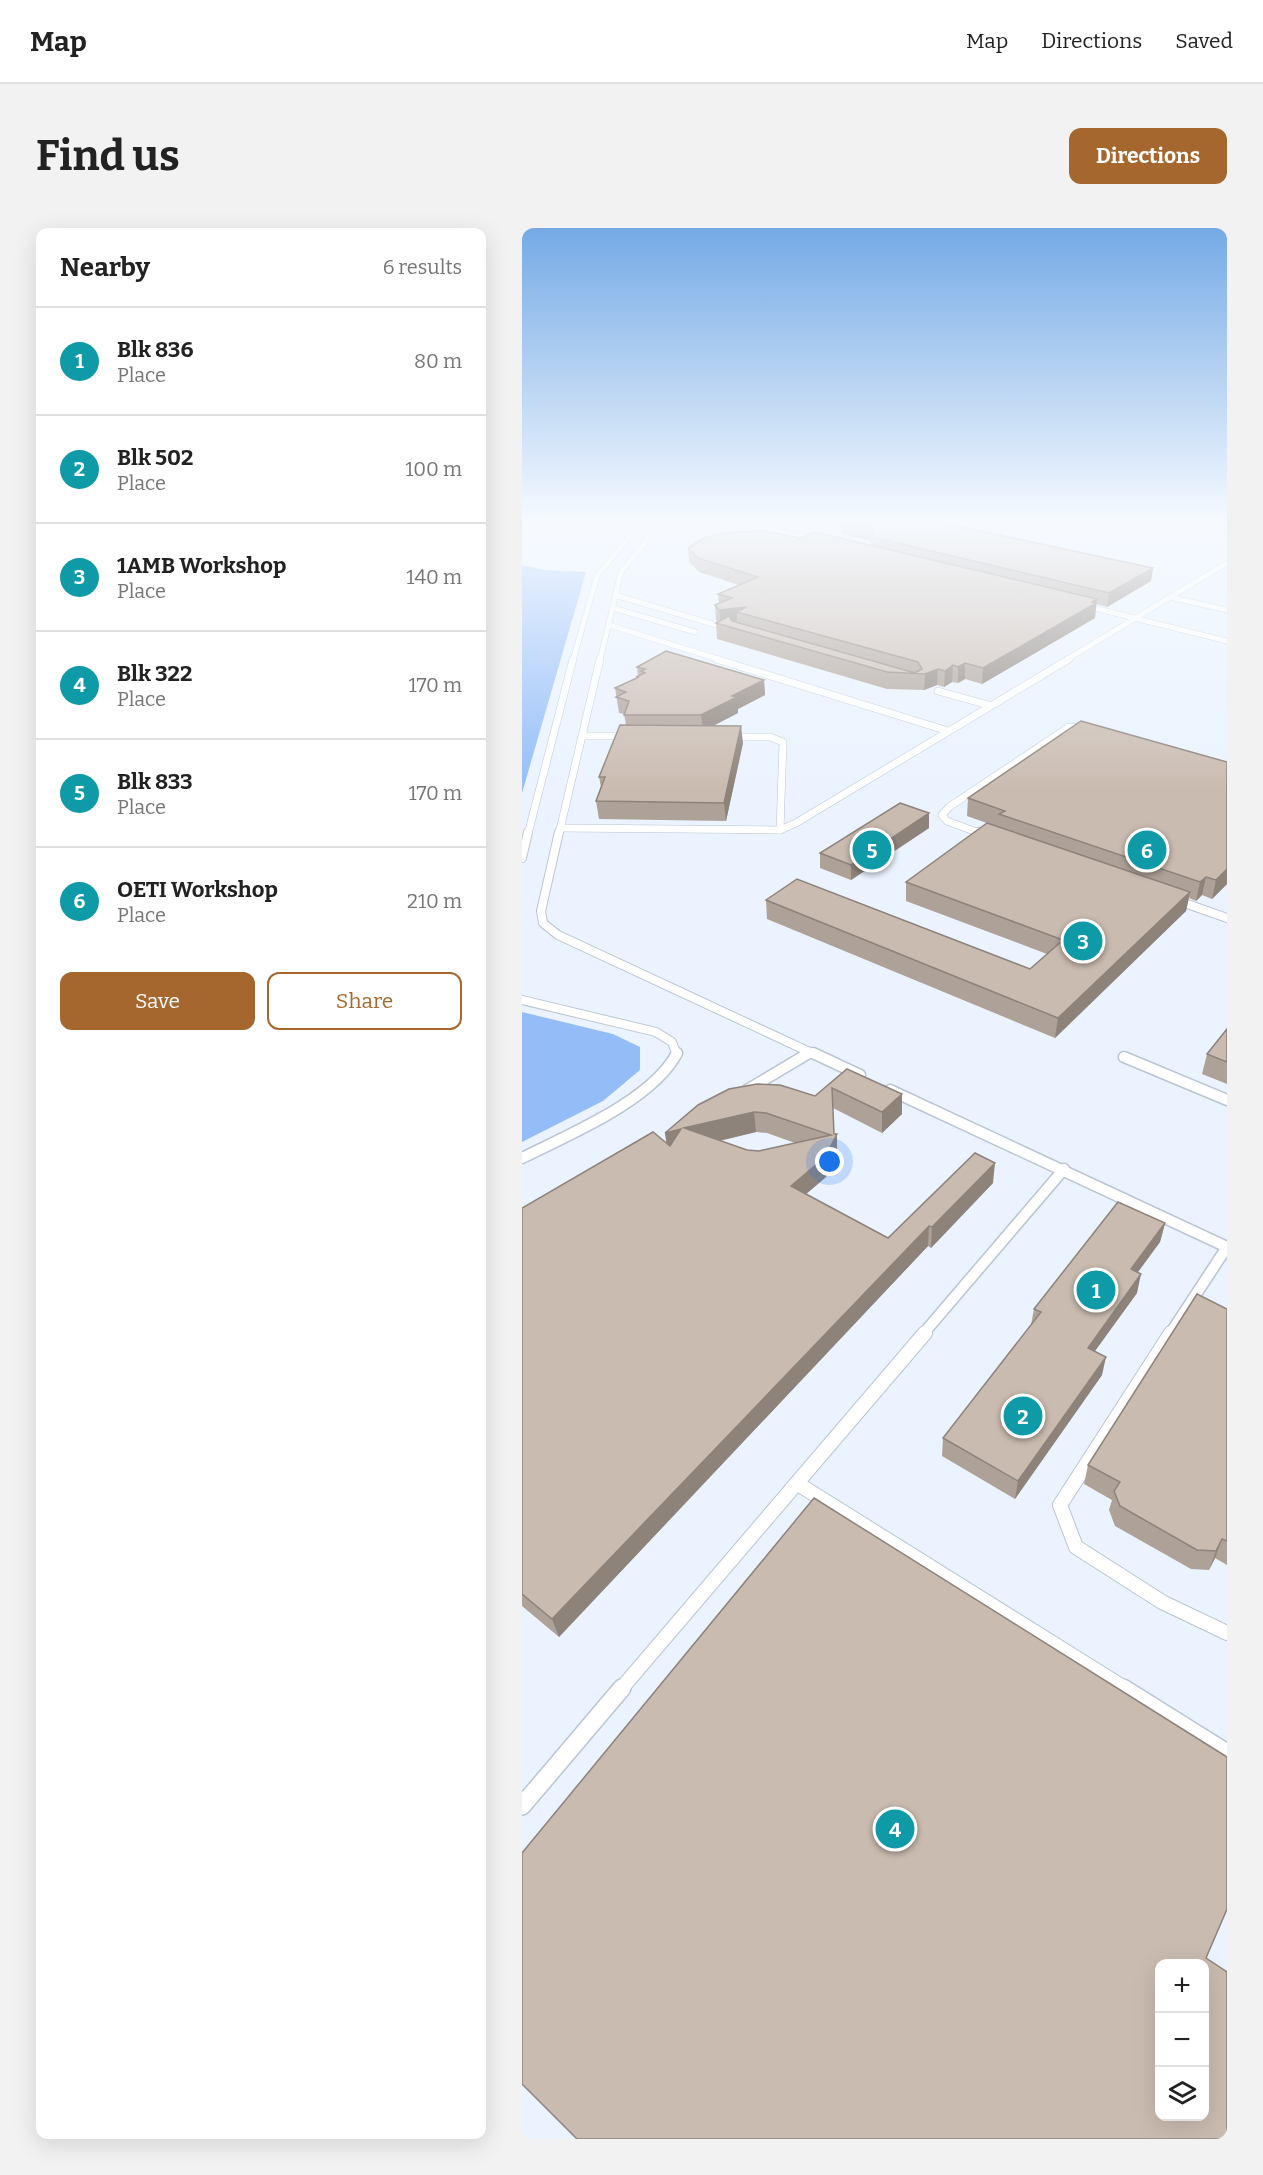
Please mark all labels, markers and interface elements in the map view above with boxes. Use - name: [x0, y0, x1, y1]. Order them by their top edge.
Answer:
- text: Map: [30, 25, 87, 58]
- text: Map: [966, 28, 1008, 54]
- text: Directions: [1041, 28, 1142, 54]
- text: Saved: [1175, 28, 1233, 54]
- button: Directions: [1069, 128, 1227, 184]
- text: Find us: [36, 131, 180, 181]
- text: Nearby: [60, 252, 150, 283]
- text: 6 results: [383, 255, 462, 279]
- text: Blk 836: [117, 336, 194, 363]
- text: 1: [75, 349, 84, 373]
- text: 80 m: [414, 349, 462, 373]
- text: Place: [117, 363, 166, 387]
- text: Blk 502: [117, 444, 193, 471]
- text: 2: [74, 457, 85, 481]
- text: 100 m: [405, 457, 462, 481]
- text: Place: [117, 471, 166, 495]
- text: 1AMB Workshop: [117, 552, 286, 579]
- text: 3: [74, 565, 85, 589]
- text: 140 m: [406, 565, 462, 589]
- text: Place: [117, 579, 166, 603]
- text: Blk 322: [117, 660, 192, 687]
- text: 4: [73, 673, 86, 697]
- text: 170 m: [409, 673, 462, 697]
- text: Place: [117, 687, 166, 711]
- text: Blk 833: [117, 768, 193, 795]
- text: 5: [74, 781, 85, 805]
- text: 170 m: [409, 781, 462, 805]
- text: Place: [117, 795, 166, 819]
- pin: 5: [852, 828, 892, 872]
- pin: 6: [1128, 828, 1166, 872]
- text: OETI Workshop: [117, 876, 278, 903]
- text: 6: [74, 889, 85, 913]
- text: 210 m: [407, 889, 462, 913]
- text: Place: [117, 903, 166, 927]
- pin: 3: [1064, 918, 1102, 964]
- button: Save: [60, 972, 255, 1030]
- button: Share: [267, 972, 462, 1030]
- your location: [815, 1147, 844, 1176]
- pin: 1: [1076, 1268, 1116, 1312]
- pin: 2: [1004, 1394, 1042, 1438]
- pin: 4: [876, 1806, 914, 1852]
- map controls: [1155, 1959, 1209, 2121]
- button: +: [1155, 1959, 1209, 2013]
- button: −: [1155, 2013, 1209, 2067]
- button: layers: [1155, 2067, 1209, 2121]

